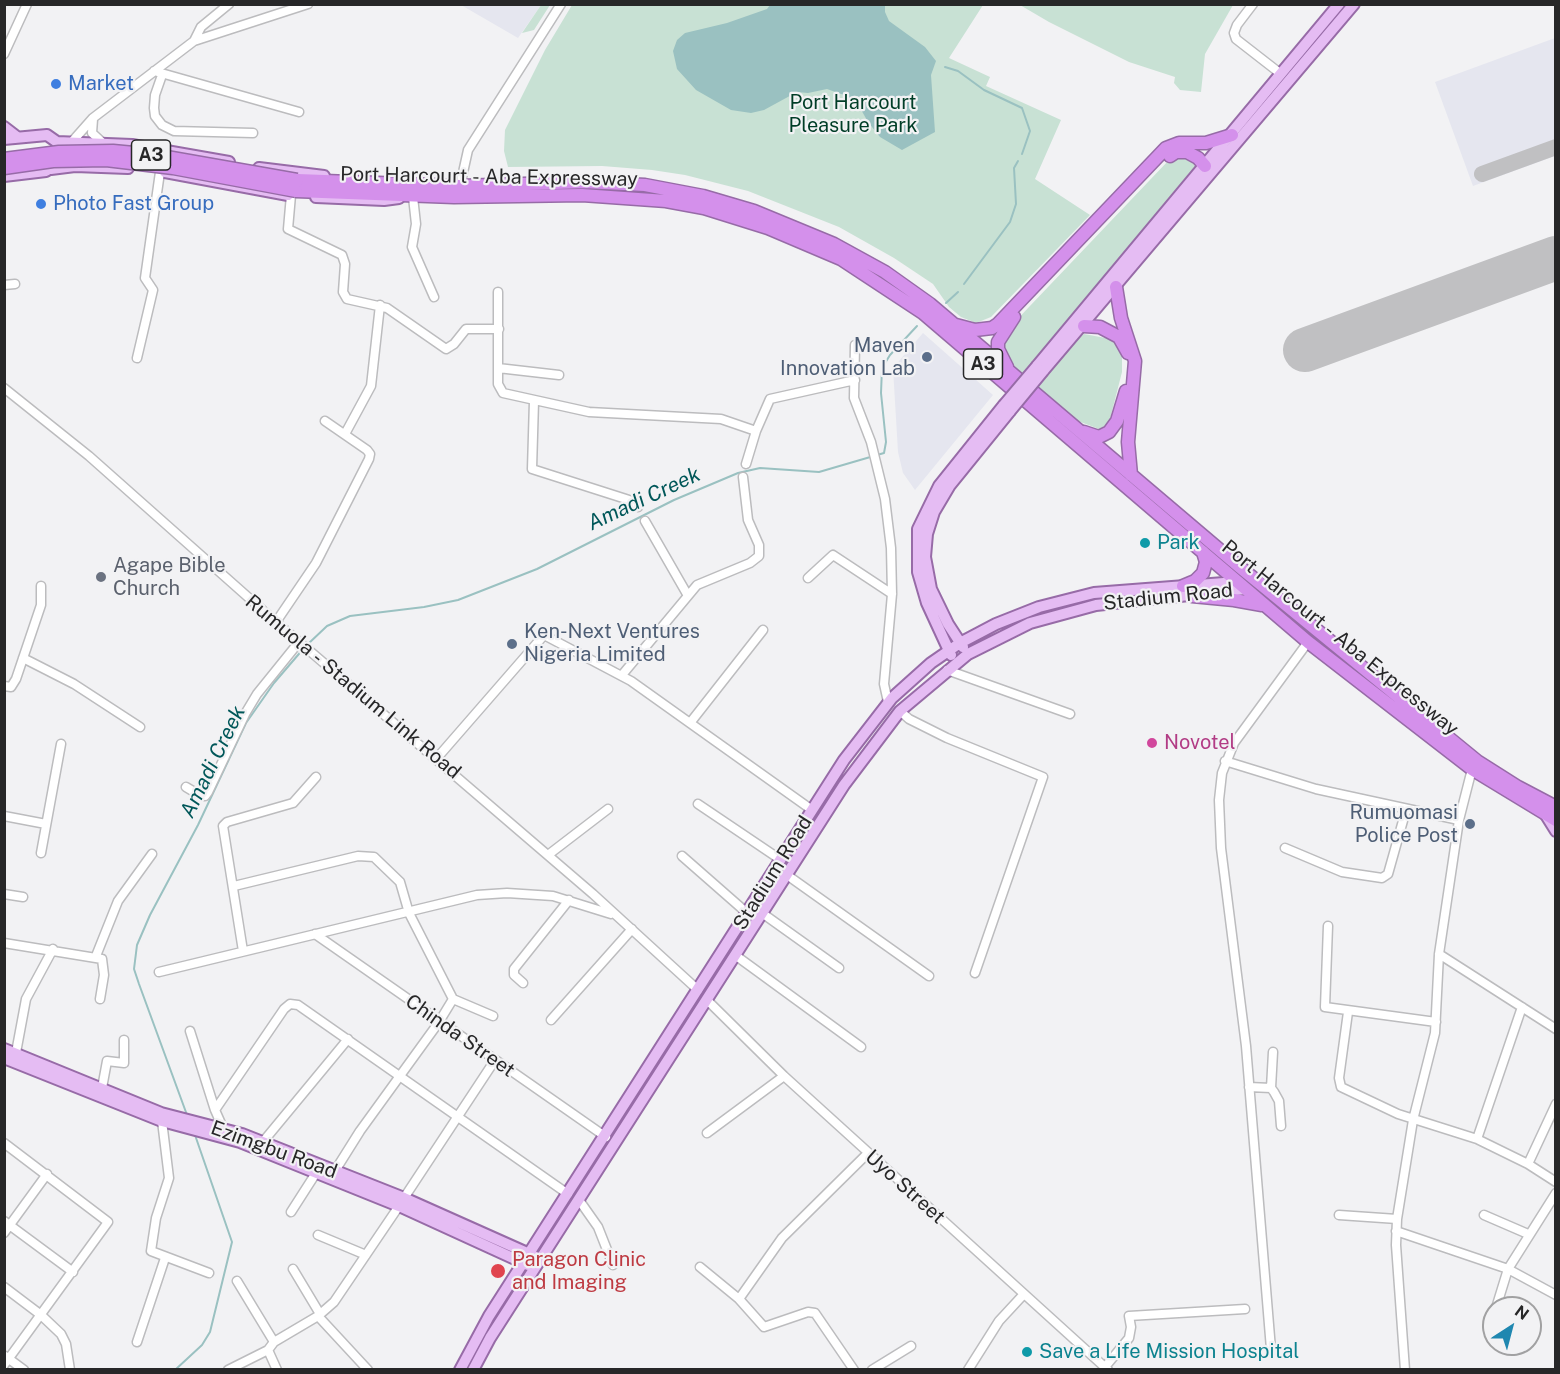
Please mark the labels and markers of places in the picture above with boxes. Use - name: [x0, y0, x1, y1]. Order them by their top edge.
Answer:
- place label: Market: [68, 72, 134, 96]
- marker: Market: [49, 77, 63, 91]
- place label: Photo Fast Group: [53, 192, 214, 216]
- marker: Photo Fast Group: [34, 197, 48, 211]
- place label: Maven Innovation Lab: [780, 334, 915, 381]
- marker: Maven Innovation Lab: [920, 350, 934, 364]
- place label: Park: [1157, 531, 1200, 555]
- marker: Park: [1138, 536, 1152, 550]
- place label: Agape Bible Church: [113, 554, 225, 601]
- marker: Agape Bible Church: [94, 570, 108, 584]
- place label: Ken-Next Ventures Nigeria Limited: [524, 620, 700, 667]
- marker: Ken-Next Ventures Nigeria Limited: [505, 637, 519, 651]
- place label: Novotel: [1164, 731, 1236, 755]
- marker: Novotel: [1145, 736, 1159, 750]
- place label: Rumuomasi Police Post: [1349, 801, 1458, 848]
- marker: Rumuomasi Police Post: [1463, 817, 1477, 831]
- place label: Paragon Clinic and Imaging: [512, 1248, 646, 1295]
- marker: Paragon Clinic and Imaging: [489, 1262, 507, 1280]
- place label: Save a Life Mission Hospital: [1039, 1340, 1299, 1364]
- marker: Save a Life Mission Hospital: [1020, 1345, 1034, 1359]

